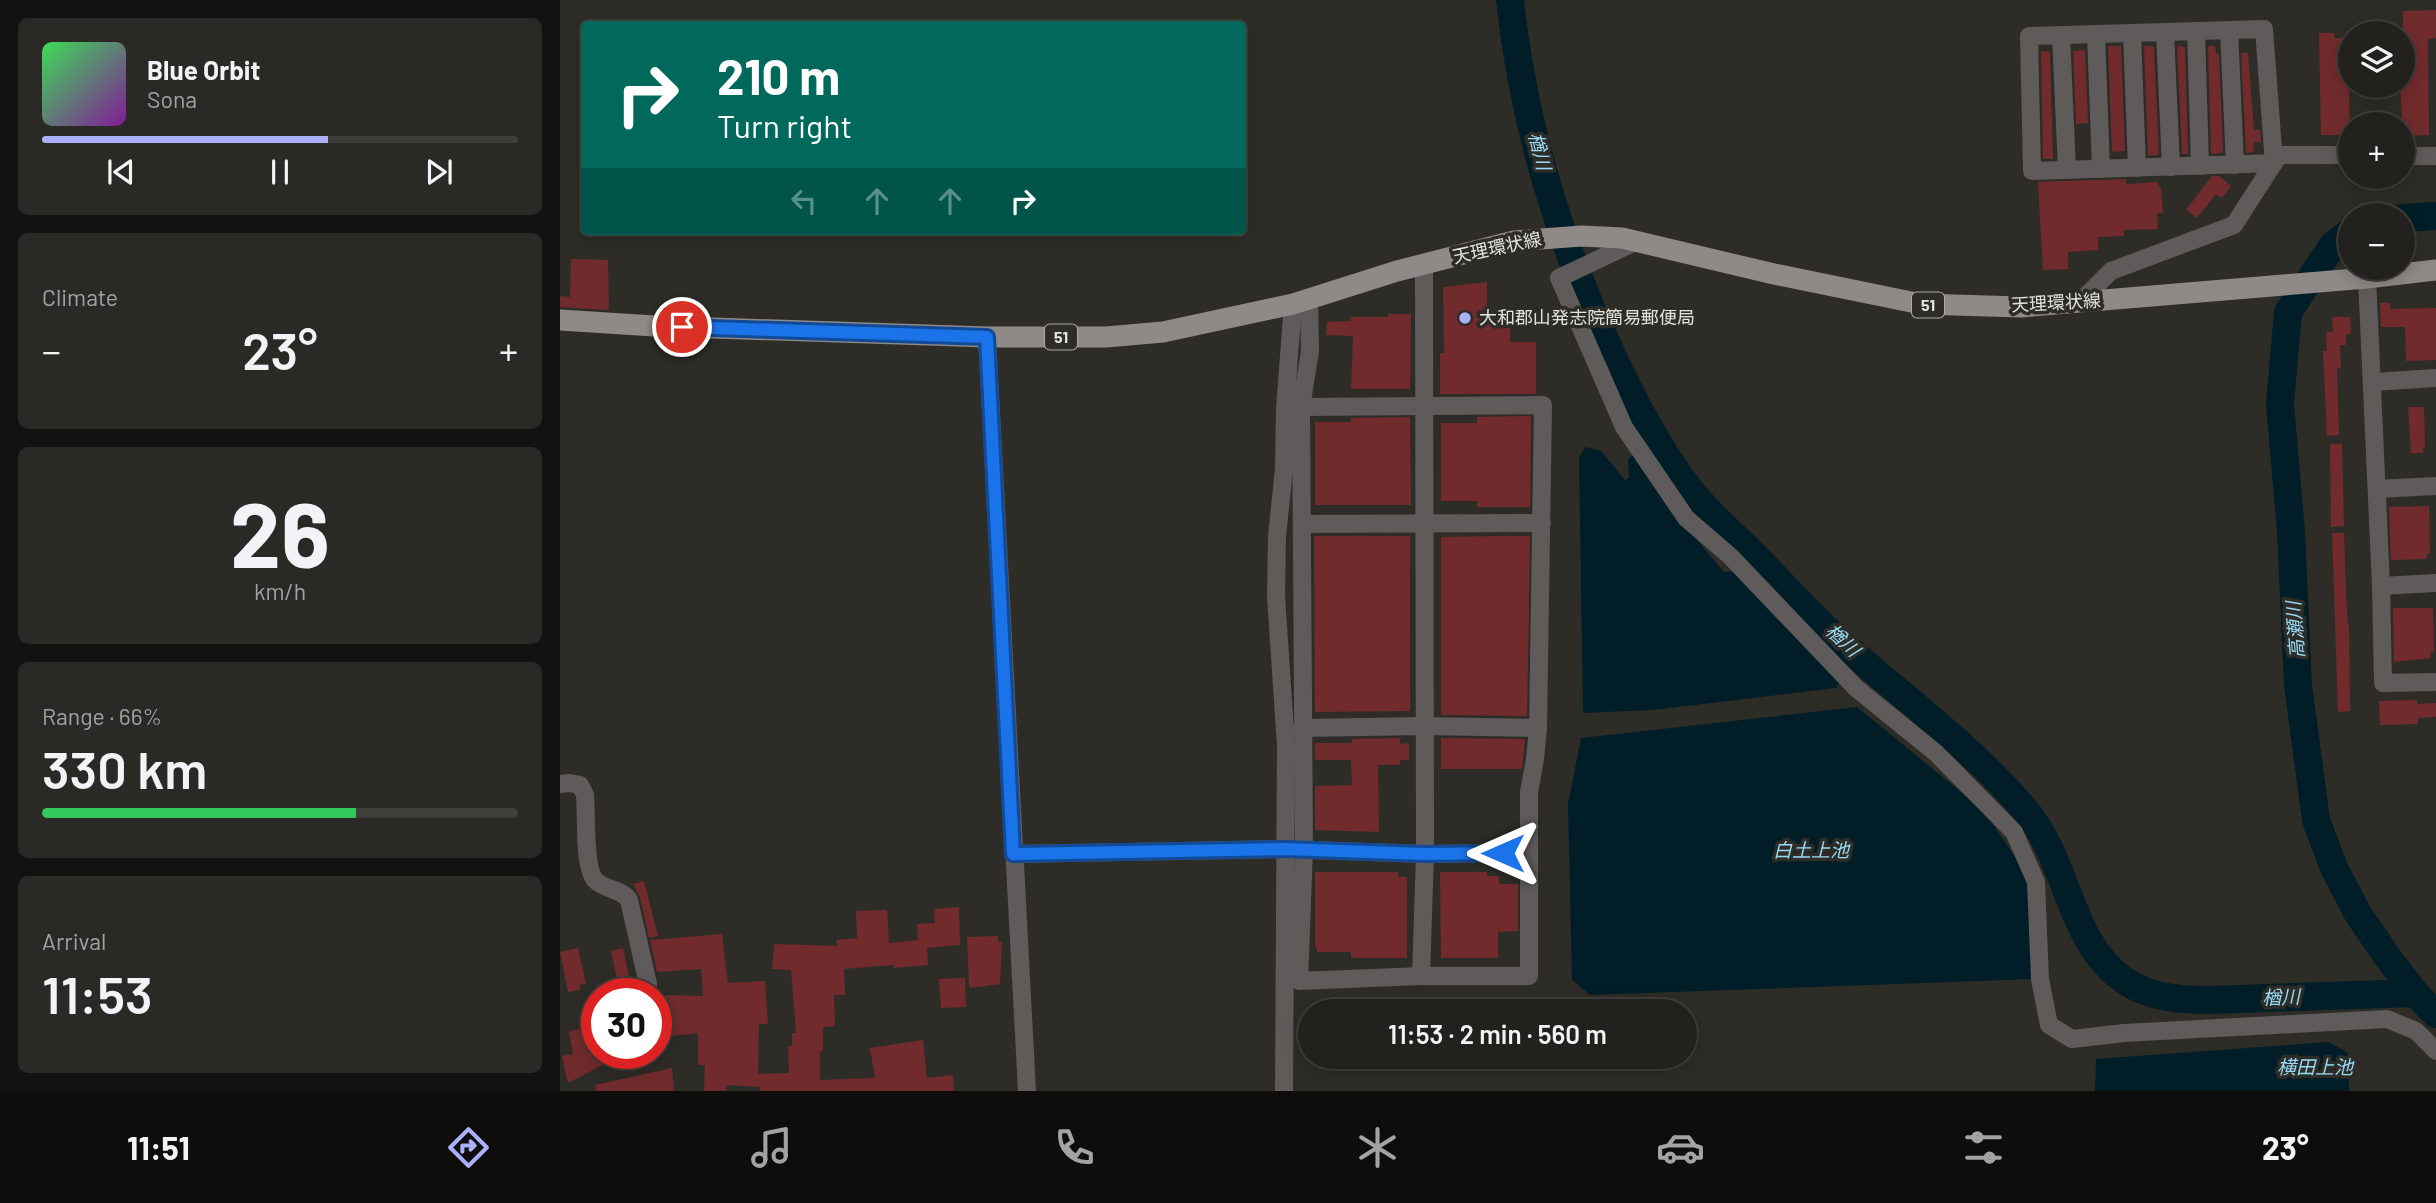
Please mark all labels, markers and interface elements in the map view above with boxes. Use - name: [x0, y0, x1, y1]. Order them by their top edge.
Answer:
- map controls: [2338, 21, 2415, 280]
- button: layers: [2338, 21, 2415, 98]
- text: 210 m: [717, 46, 840, 105]
- icon: right: [602, 49, 693, 140]
- text: Blue Orbit: [147, 54, 260, 85]
- text: Sona: [147, 85, 197, 113]
- text: Turn right: [717, 106, 852, 144]
- button: +: [2338, 112, 2415, 189]
- water label: 楢川: [1525, 130, 1557, 174]
- icon: previous: [102, 153, 140, 191]
- icon: pause: [261, 153, 299, 191]
- icon: next: [420, 153, 458, 191]
- icon: left: [785, 182, 823, 220]
- icon: ahead: [858, 182, 896, 220]
- icon: ahead: [931, 182, 969, 220]
- icon: right: [1004, 182, 1042, 220]
- button: −: [2338, 203, 2415, 280]
- street label: 天理環状線: [1450, 227, 1543, 267]
- text: Climate: [42, 283, 118, 311]
- street label: 天理環状線: [2010, 289, 2101, 315]
- road number: 51: [1912, 292, 1944, 318]
- pin: [652, 297, 712, 357]
- place label: 大和郡山発志院簡易郵便局: [1479, 306, 1695, 328]
- icon: arrive: [663, 308, 701, 346]
- marker: 大和郡山発志院簡易郵便局: [1457, 310, 1473, 326]
- text: 23°: [242, 318, 318, 380]
- road number: 51: [1045, 324, 1077, 350]
- text: −: [42, 327, 61, 373]
- text: +: [499, 327, 518, 373]
- text: 26: [230, 477, 330, 586]
- text: km/h: [254, 577, 306, 605]
- water label: 高瀬川: [2281, 599, 2308, 659]
- water label: 楢川: [1822, 618, 1867, 662]
- text: Range · 66%: [42, 702, 162, 730]
- text: 330 km: [42, 737, 207, 799]
- position arrow: [1466, 816, 1540, 890]
- water label: 白土上池: [1773, 838, 1851, 861]
- text: Arrival: [42, 927, 106, 955]
- text: 11:53: [42, 962, 153, 1024]
- speed limit sign: 30: [581, 978, 672, 1069]
- water label: 楢川: [2262, 984, 2302, 1009]
- text: 11:53 · 2 min · 560 m: [1388, 1018, 1607, 1049]
- water label: 横田上池: [2277, 1055, 2355, 1078]
- icon: directions: [444, 1123, 493, 1172]
- icon: music: [747, 1123, 796, 1172]
- icon: phone: [1050, 1123, 1099, 1172]
- icon: climate: [1353, 1123, 1402, 1172]
- icon: car: [1656, 1123, 1705, 1172]
- icon: filters: [1959, 1123, 2008, 1172]
- text: 11:51: [127, 1128, 190, 1166]
- text: 23°: [2262, 1128, 2309, 1166]

